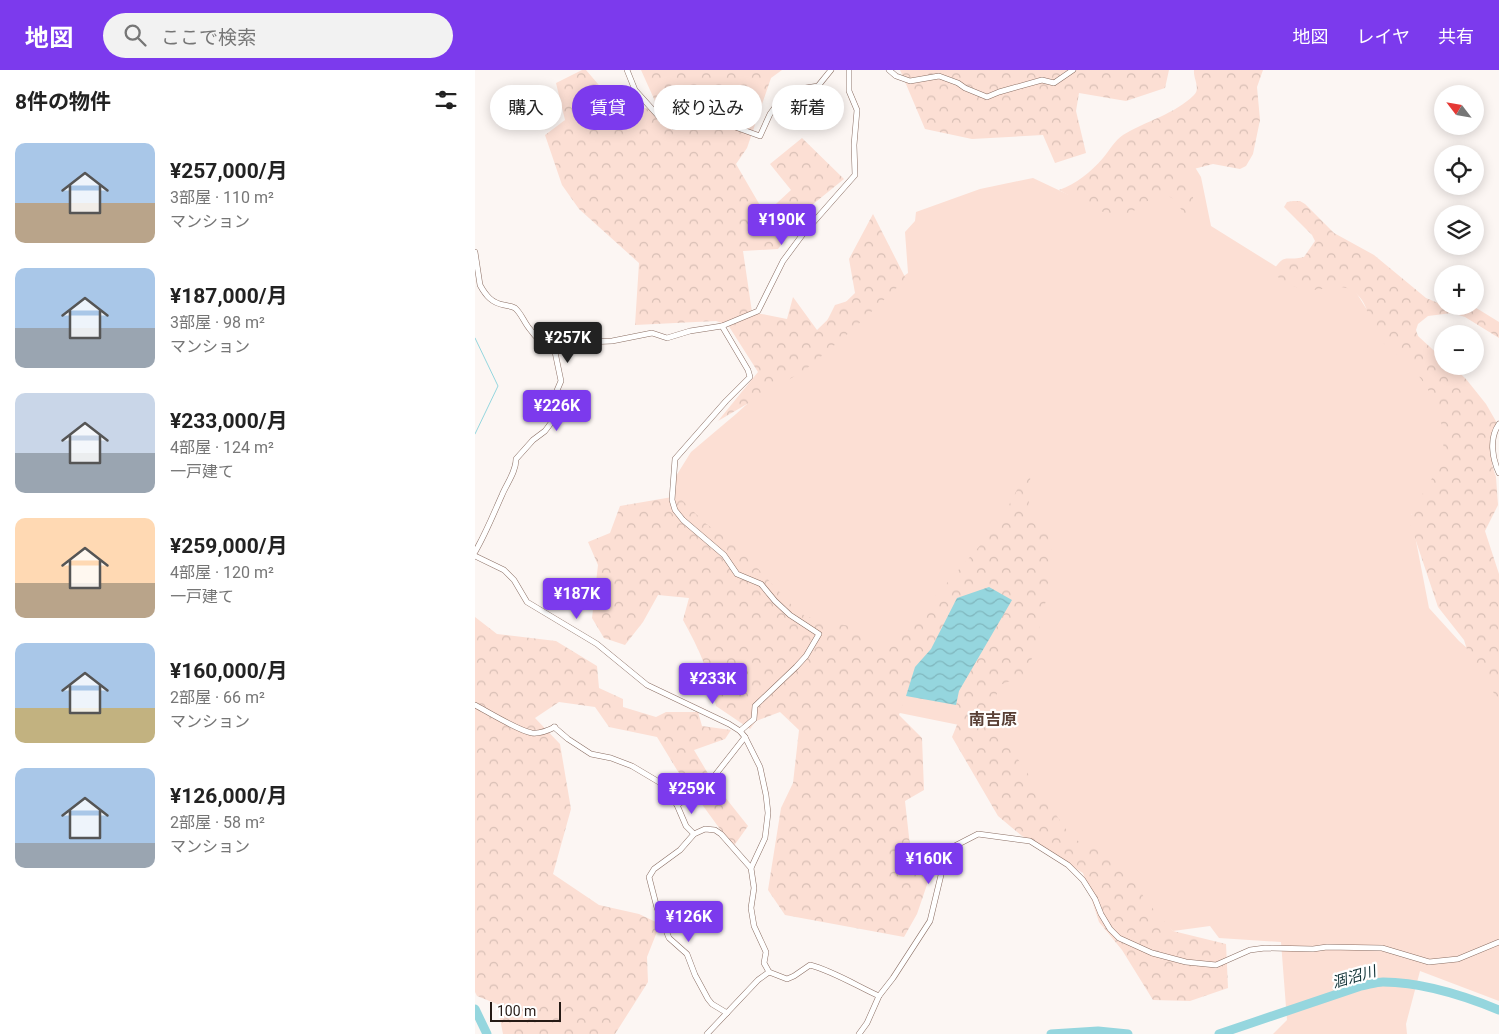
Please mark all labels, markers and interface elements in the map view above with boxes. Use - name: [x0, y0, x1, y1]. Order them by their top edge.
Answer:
- search box: [103, 13, 453, 58]
- icon: search: [121, 21, 149, 49]
- text: 地図: [25, 24, 73, 52]
- text: ここで検索: [161, 26, 256, 49]
- text: 地図: [1293, 26, 1329, 47]
- text: レイヤ: [1357, 26, 1410, 47]
- text: 共有: [1438, 26, 1474, 47]
- chip: 購入: [490, 85, 562, 130]
- chip: 賃貸: [572, 85, 644, 130]
- chip: 絞り込み: [654, 85, 762, 130]
- chip: 新着: [772, 85, 844, 130]
- north arrow: [1434, 85, 1484, 135]
- map controls: [1434, 85, 1484, 375]
- icon: filters: [432, 86, 460, 114]
- text: 8件の物件: [15, 90, 111, 114]
- button: locate: [1434, 145, 1484, 195]
- text: ¥257,000/月: [170, 159, 288, 183]
- icon: home: [55, 163, 115, 223]
- text: 3部屋 · 110 m²: [170, 188, 274, 207]
- pin: ¥190K: [747, 204, 817, 246]
- button: layers: [1434, 205, 1484, 255]
- text: ¥190K: [759, 210, 805, 229]
- text: マンション: [170, 212, 250, 231]
- button: +: [1434, 265, 1484, 315]
- text: ¥187,000/月: [170, 284, 288, 308]
- icon: home: [55, 288, 115, 348]
- text: 3部屋 · 98 m²: [170, 313, 265, 332]
- pin: ¥257K: [533, 322, 603, 364]
- button: −: [1434, 325, 1484, 375]
- text: ¥257K: [545, 328, 591, 347]
- text: マンション: [170, 337, 250, 356]
- pin: ¥226K: [522, 390, 592, 432]
- text: ¥226K: [534, 396, 580, 415]
- text: ¥233,000/月: [170, 409, 288, 433]
- icon: home: [55, 413, 115, 473]
- text: 4部屋 · 124 m²: [170, 438, 274, 457]
- text: 一戸建て: [170, 462, 234, 481]
- text: ¥259,000/月: [170, 534, 288, 558]
- icon: home: [55, 538, 115, 598]
- text: 4部屋 · 120 m²: [170, 563, 274, 582]
- pin: ¥187K: [542, 578, 612, 620]
- text: ¥187K: [554, 584, 600, 603]
- text: 一戸建て: [170, 587, 234, 606]
- text: ¥160,000/月: [170, 659, 288, 683]
- pin: ¥233K: [678, 662, 748, 705]
- icon: home: [55, 663, 115, 723]
- text: ¥233K: [690, 669, 736, 688]
- text: 2部屋 · 66 m²: [170, 688, 265, 707]
- district label: 南吉原: [969, 710, 1017, 729]
- text: マンション: [170, 712, 250, 731]
- pin: ¥259K: [657, 772, 727, 815]
- text: ¥259K: [669, 779, 715, 798]
- text: ¥126,000/月: [170, 784, 288, 808]
- icon: home: [55, 788, 115, 848]
- text: 2部屋 · 58 m²: [170, 813, 265, 832]
- text: マンション: [170, 837, 250, 856]
- pin: ¥160K: [894, 842, 964, 885]
- text: ¥160K: [906, 849, 952, 868]
- pin: ¥126K: [654, 900, 724, 943]
- text: ¥126K: [666, 907, 712, 926]
- water label: 涸沼川: [1330, 962, 1380, 992]
- scale bar: [490, 999, 561, 1022]
- text: 100 m: [497, 1003, 536, 1019]

